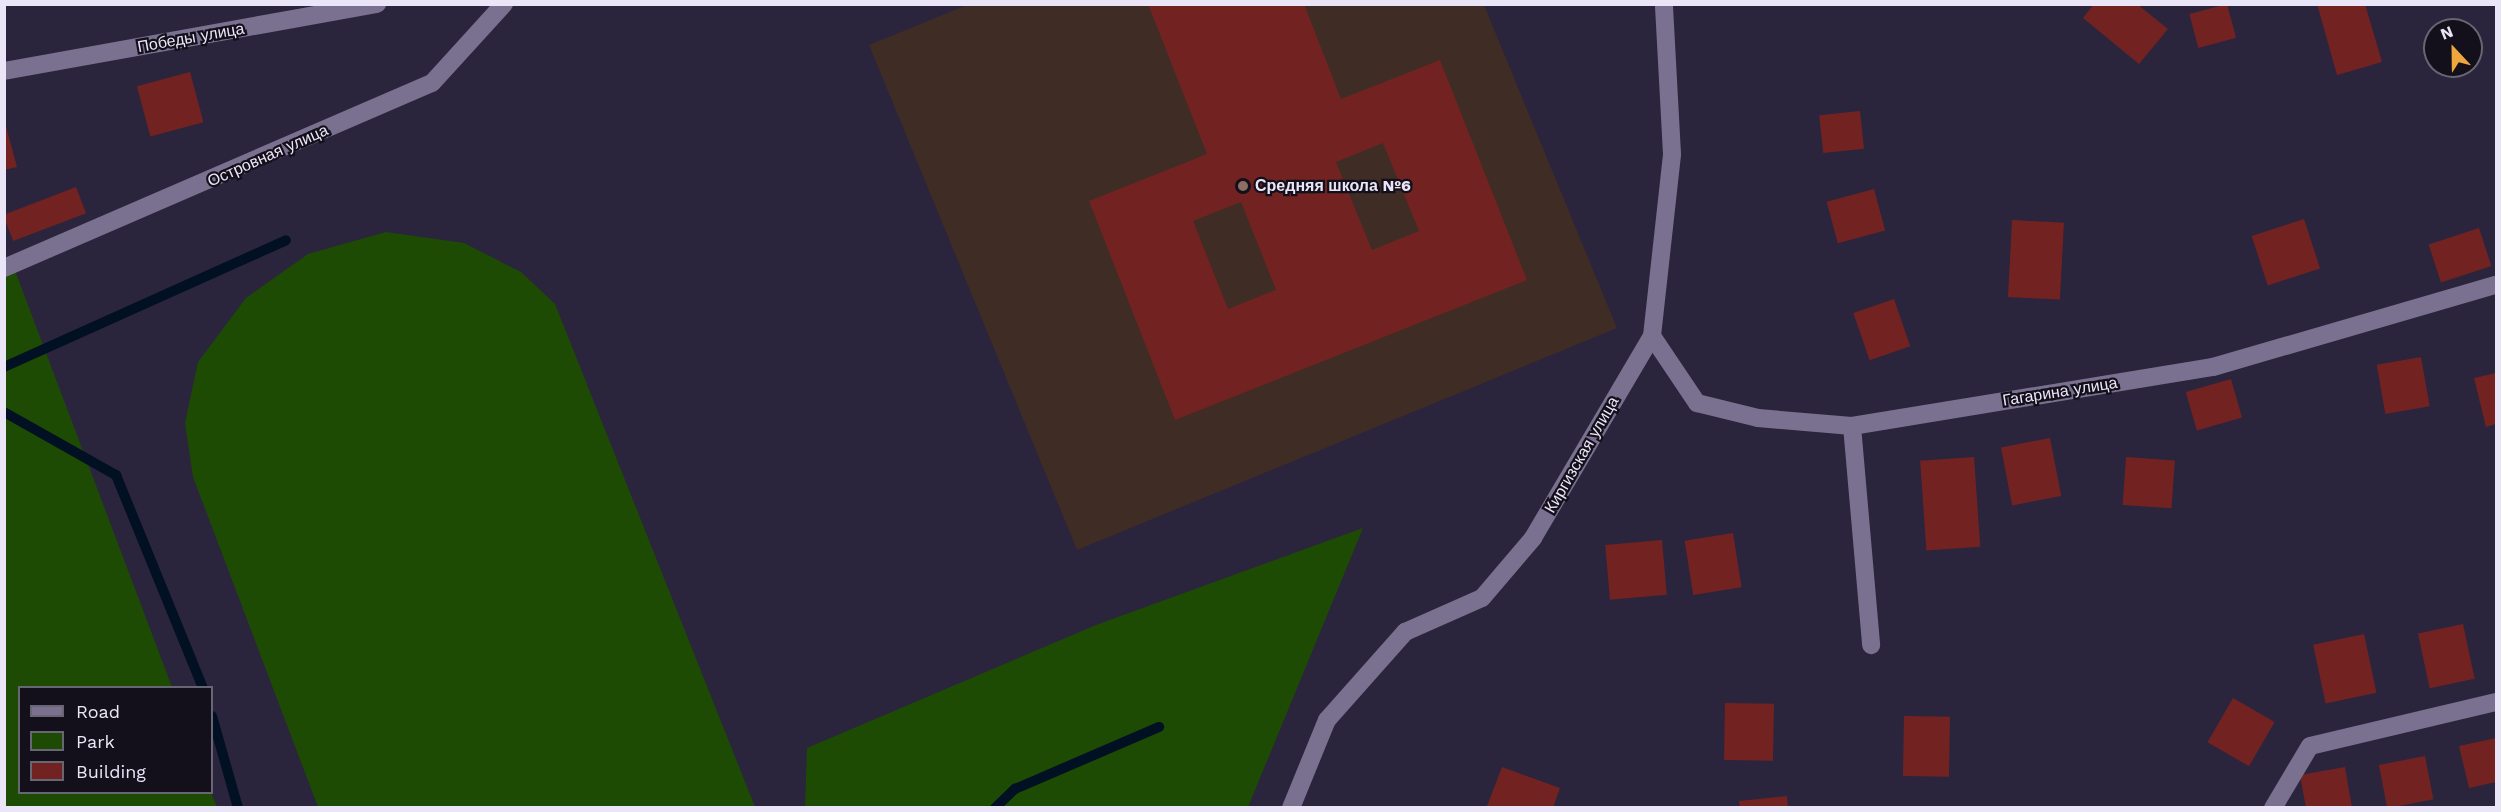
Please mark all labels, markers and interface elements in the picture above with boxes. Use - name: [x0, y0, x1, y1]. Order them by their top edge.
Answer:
- north arrow: [2423, 18, 2483, 78]
- street label: Победы улица: [136, 19, 246, 57]
- text: N: [2438, 22, 2456, 44]
- street label: Островная улица: [205, 121, 331, 191]
- place label: Средняя школа №6: [1255, 176, 1411, 196]
- marker: Средняя школа №6: [1236, 179, 1250, 193]
- street label: Гагарина улица: [2001, 373, 2119, 411]
- street label: Киргизская улица: [1541, 393, 1623, 517]
- legend: [18, 686, 213, 794]
- text: Road: [76, 701, 120, 722]
- text: Park: [76, 731, 115, 752]
- text: Building: [76, 761, 146, 782]

